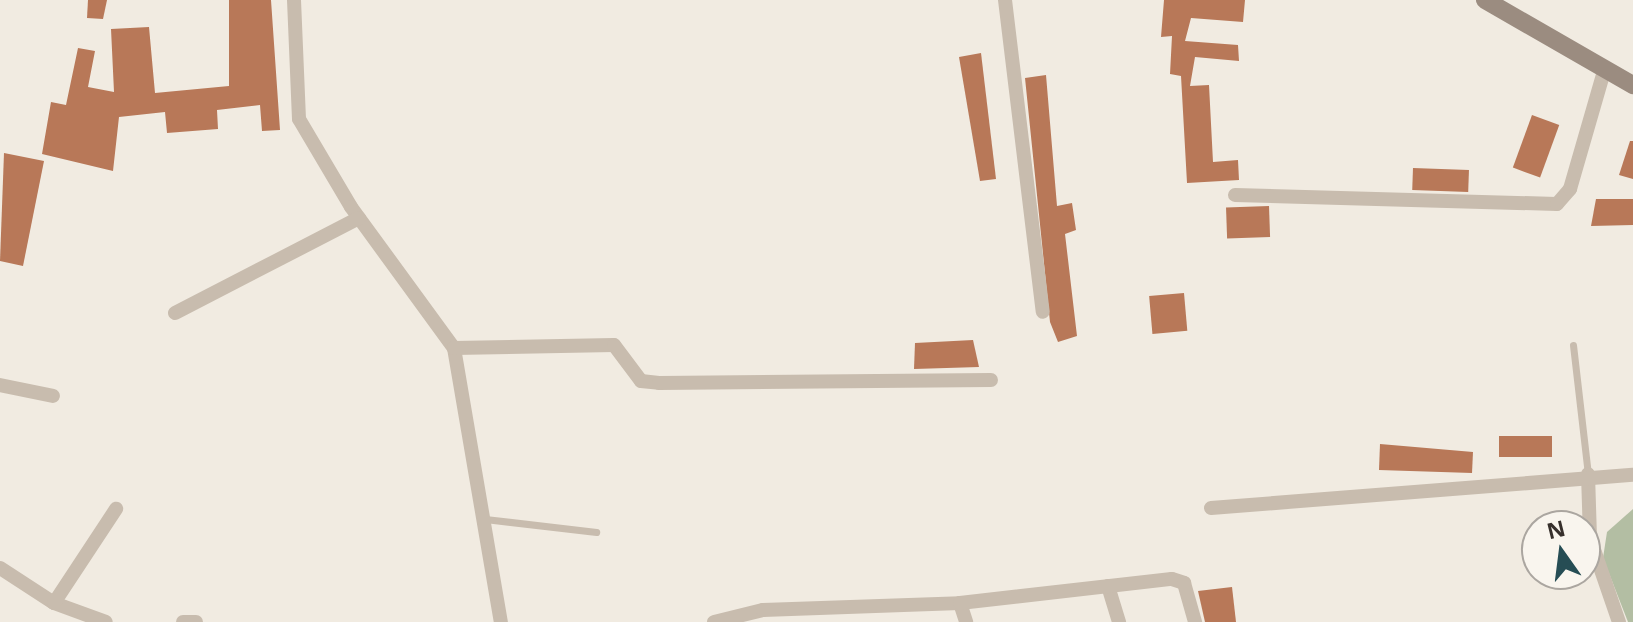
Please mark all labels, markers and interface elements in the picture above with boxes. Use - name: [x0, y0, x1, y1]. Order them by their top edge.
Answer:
- north arrow: [1521, 510, 1601, 590]
- text: N: [1543, 512, 1568, 545]

